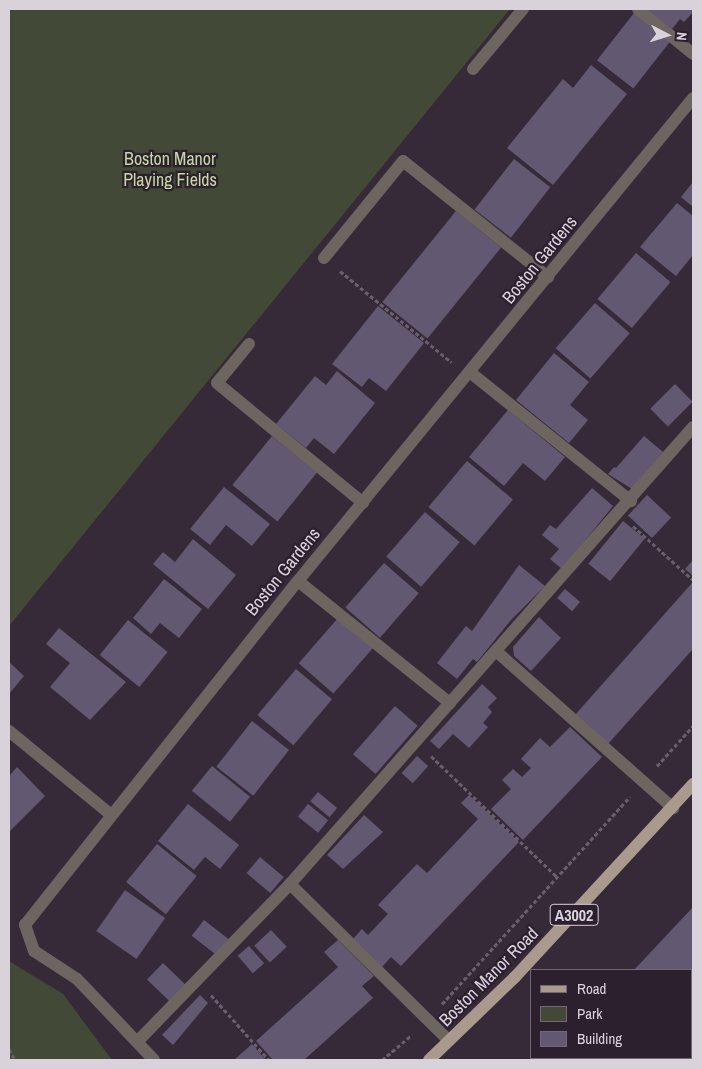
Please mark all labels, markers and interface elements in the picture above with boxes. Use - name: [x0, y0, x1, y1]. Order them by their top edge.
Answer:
- north arrow: [642, 10, 692, 60]
- text: N: [673, 31, 691, 41]
- park label: Boston Manor Playing Fields: [123, 149, 217, 192]
- street label: Boston Gardens: [498, 212, 582, 308]
- street label: Boston Gardens: [241, 524, 325, 620]
- road number: A3002: [549, 902, 599, 928]
- street label: Boston Manor Road: [435, 923, 543, 1031]
- legend: [530, 969, 692, 1059]
- text: Road: [577, 978, 606, 999]
- text: Park: [577, 1003, 602, 1024]
- text: Building: [577, 1028, 622, 1049]

